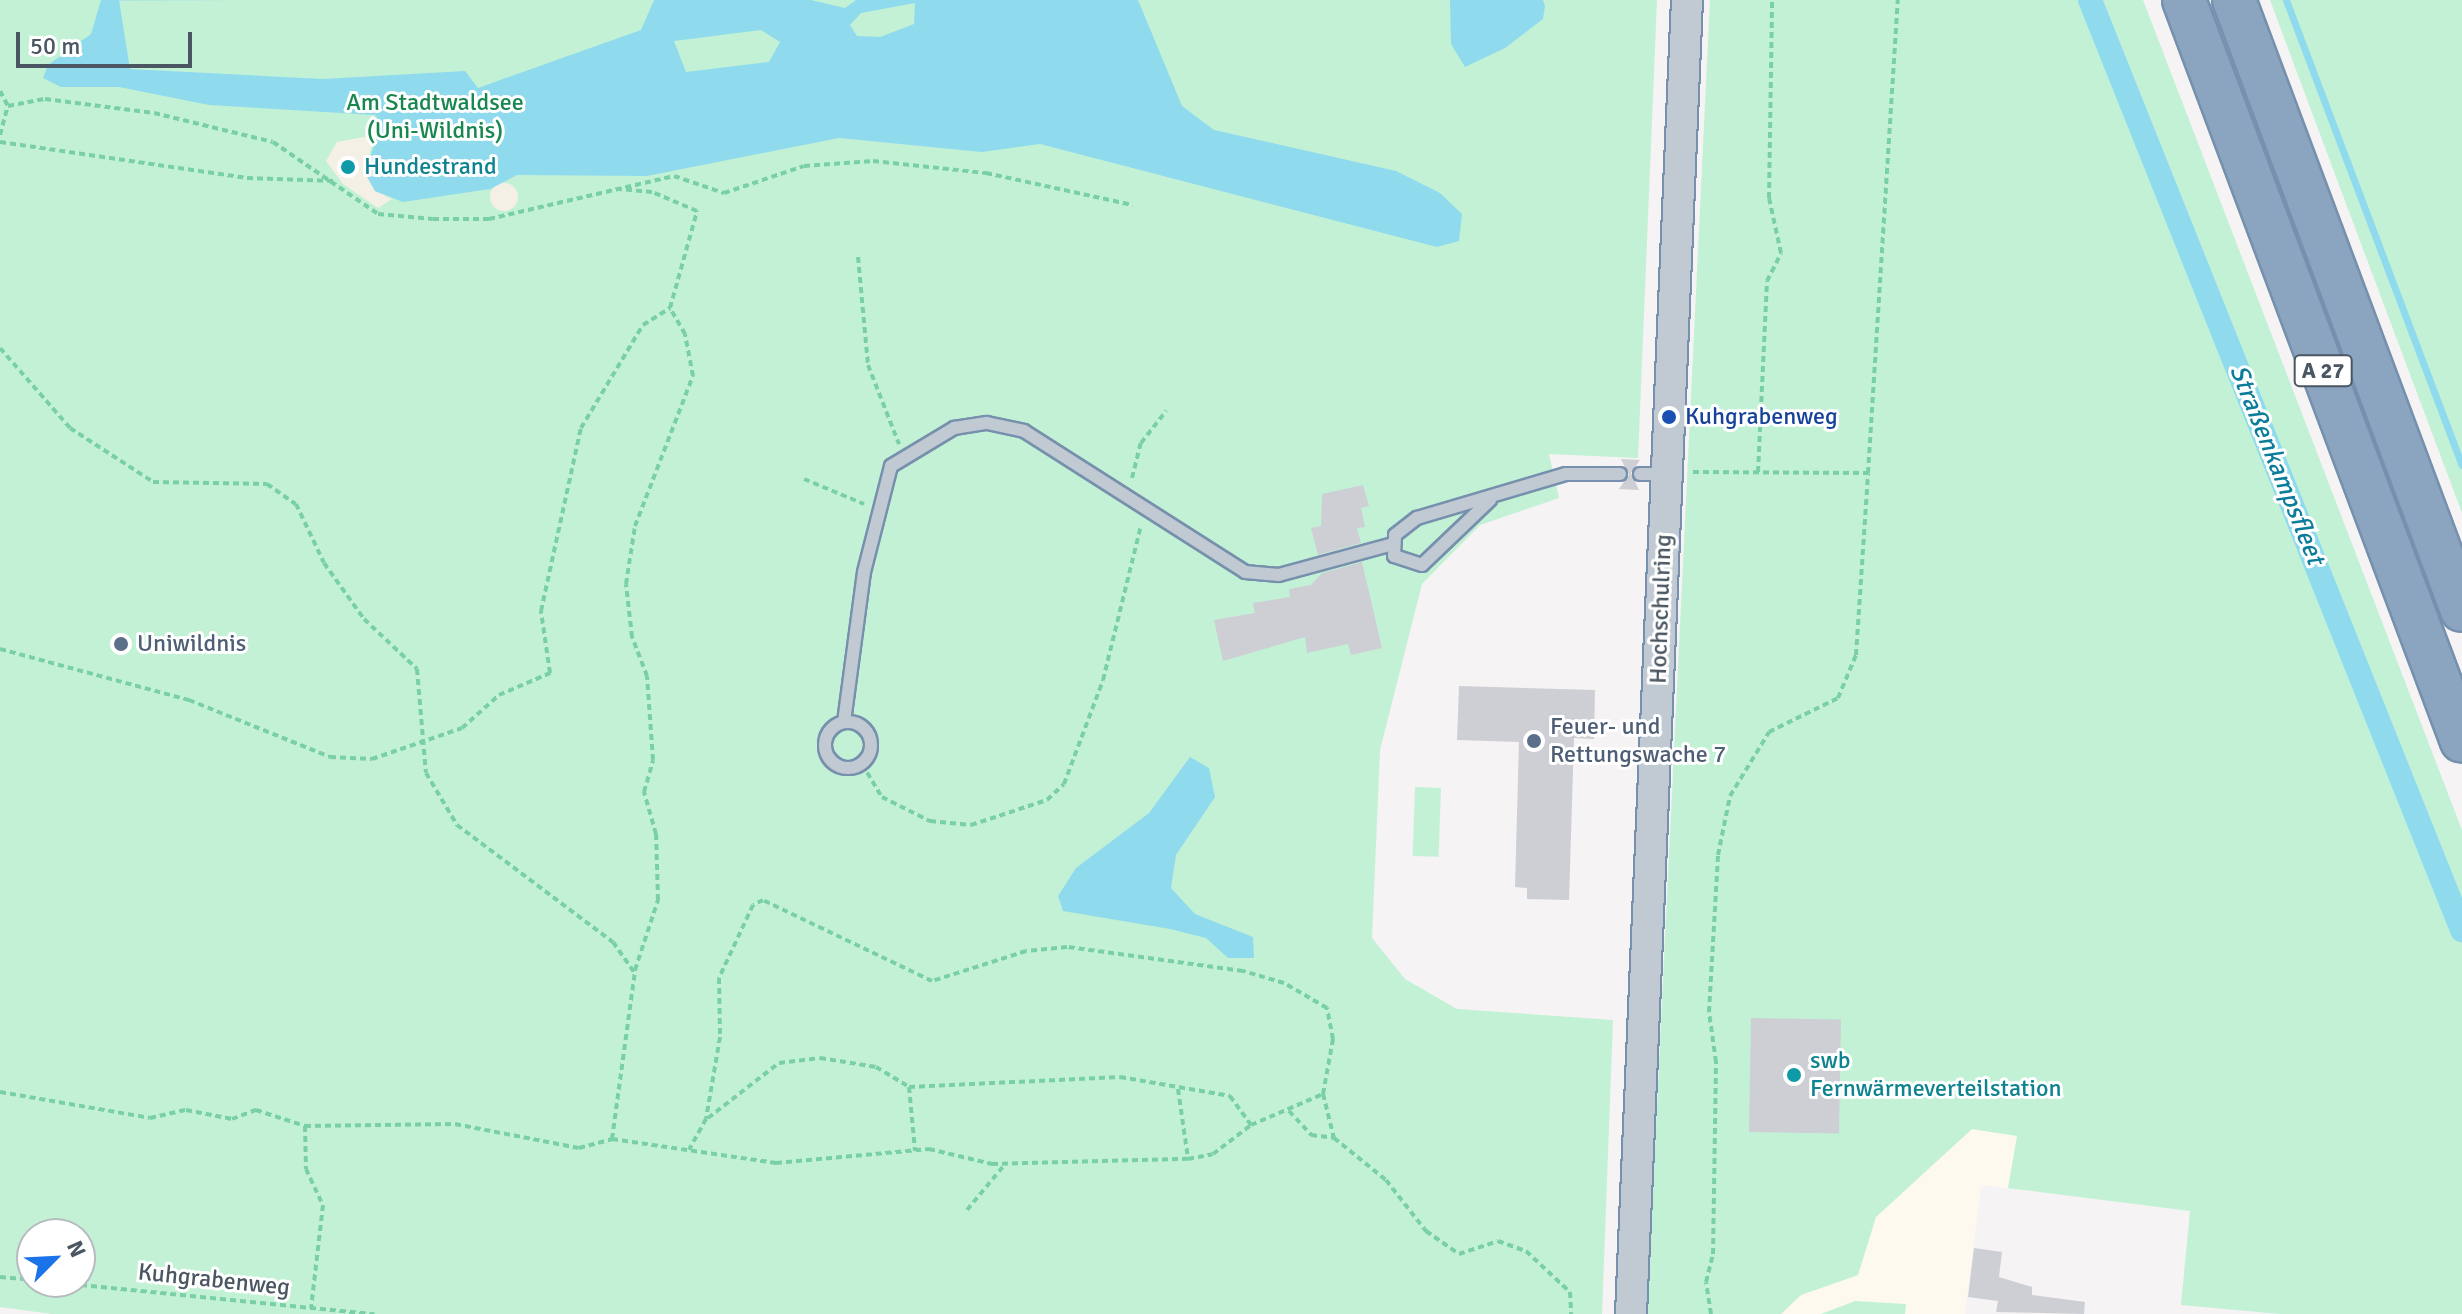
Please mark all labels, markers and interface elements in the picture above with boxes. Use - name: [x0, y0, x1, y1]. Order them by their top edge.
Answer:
- scale bar: [20, 16, 196, 66]
- text: 50 m: [30, 31, 80, 61]
- park label: Am Stadtwaldsee (Uni-Wildnis): [346, 89, 524, 145]
- place label: Hundestrand: [364, 153, 497, 181]
- marker: Hundestrand: [339, 158, 357, 176]
- road number: A 27: [2293, 353, 2353, 389]
- water label: Straßenkampsfleet: [2222, 361, 2330, 569]
- place label: Kuhgrabenweg: [1685, 403, 1838, 431]
- marker: Kuhgrabenweg: [1660, 408, 1678, 426]
- street label: Hochschulring: [1644, 534, 1678, 684]
- place label: Uniwildnis: [137, 630, 246, 658]
- marker: Uniwildnis: [112, 635, 130, 653]
- place label: Feuer- und Rettungswache 7: [1550, 713, 1726, 769]
- marker: Feuer- und Rettungswache 7: [1525, 732, 1543, 750]
- place label: swb Fernwärmeverteilstation: [1810, 1047, 2062, 1103]
- marker: swb Fernwärmeverteilstation: [1785, 1066, 1803, 1084]
- north arrow: [16, 1218, 96, 1298]
- text: N: [61, 1236, 92, 1261]
- street label: Kuhgrabenweg: [137, 1258, 291, 1302]

